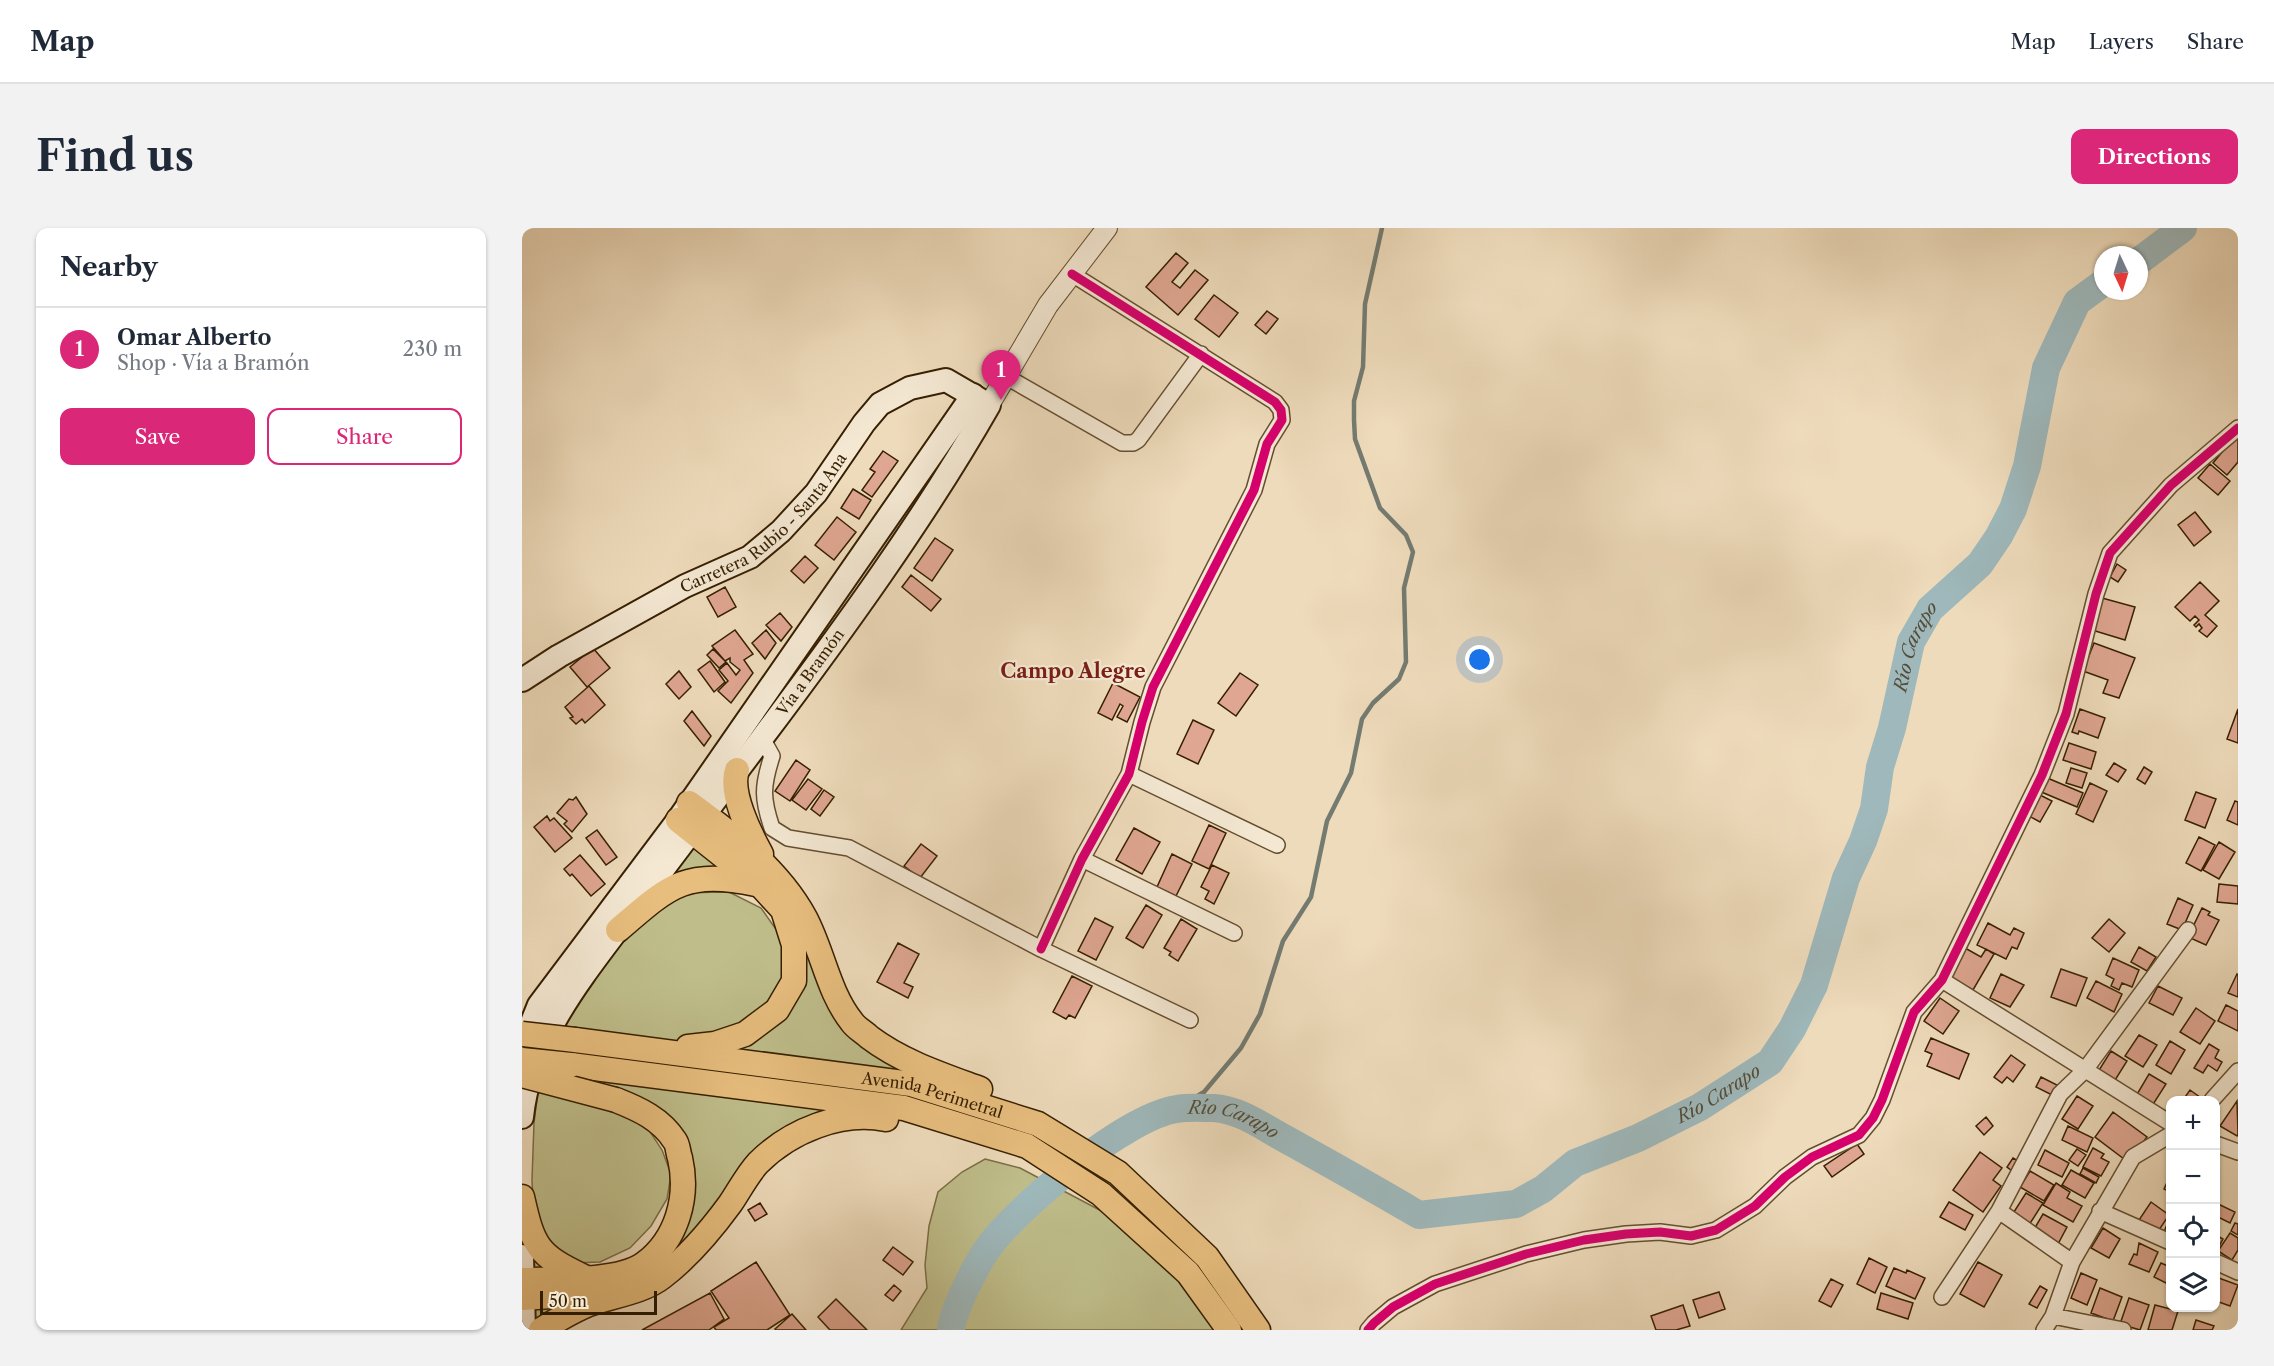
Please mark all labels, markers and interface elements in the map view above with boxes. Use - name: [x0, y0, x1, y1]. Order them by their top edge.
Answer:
- text: Map: [30, 24, 94, 58]
- text: Map: [2011, 29, 2056, 54]
- text: Layers: [2089, 29, 2154, 54]
- text: Share: [2187, 29, 2244, 54]
- button: Directions: [2071, 129, 2238, 184]
- text: Find us: [36, 130, 194, 182]
- north arrow: [2094, 246, 2148, 300]
- text: Nearby: [60, 251, 158, 283]
- text: Omar Alberto: [117, 324, 272, 351]
- text: 1: [75, 337, 84, 361]
- text: 230 m: [403, 337, 462, 361]
- pin: 1: [982, 350, 1020, 400]
- text: Shop · Vía a Bramón: [117, 351, 309, 375]
- button: Save: [60, 408, 255, 465]
- button: Share: [267, 408, 462, 465]
- street label: Carretera Rubio - Santa Ana: [677, 448, 851, 597]
- water label: Río Carapo: [1889, 597, 1942, 696]
- street label: Vía a Bramón: [771, 625, 848, 720]
- your location: [1465, 645, 1494, 674]
- district label: Campo Alegre: [1000, 659, 1146, 683]
- water label: Río Carapo: [1671, 1060, 1765, 1129]
- street label: Avenida Perimetral: [860, 1068, 1006, 1122]
- map controls: [2166, 1096, 2220, 1312]
- button: +: [2166, 1096, 2220, 1150]
- water label: Río Carapo: [1186, 1097, 1283, 1144]
- button: −: [2166, 1150, 2220, 1204]
- button: locate: [2166, 1204, 2220, 1258]
- button: layers: [2166, 1258, 2220, 1312]
- scale bar: [540, 1288, 657, 1316]
- text: 50 m: [549, 1291, 587, 1311]

